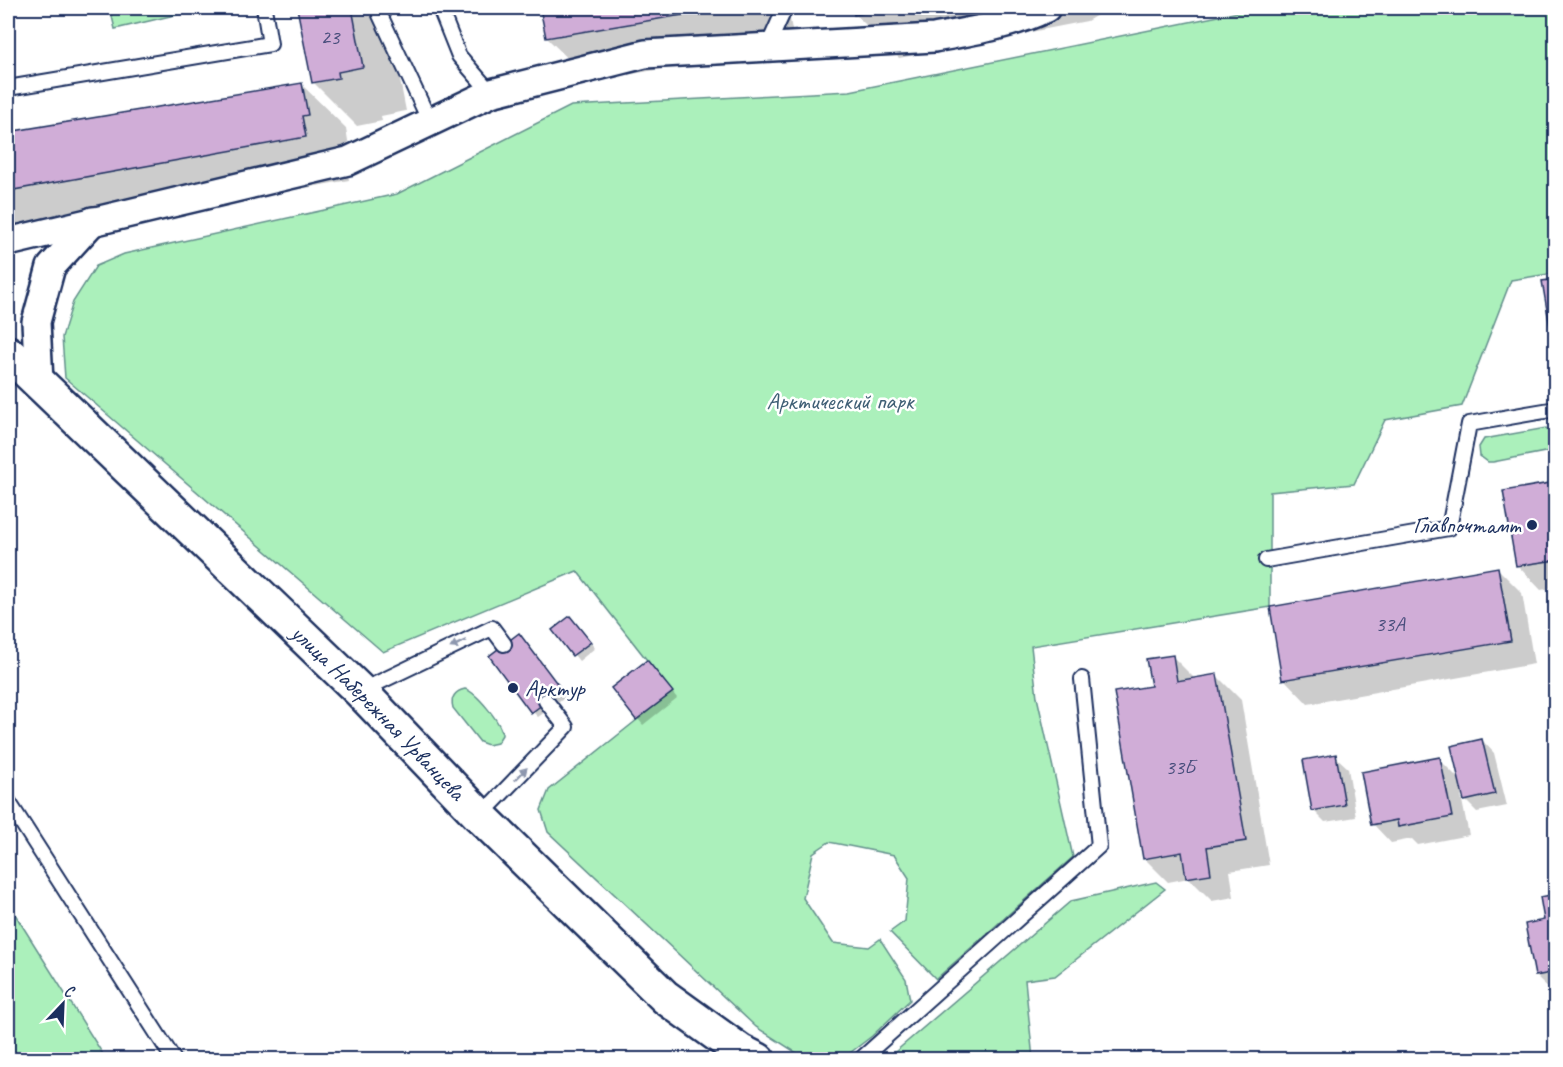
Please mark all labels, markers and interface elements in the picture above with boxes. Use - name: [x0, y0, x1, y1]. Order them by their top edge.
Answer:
- house number: 23: [321, 24, 341, 50]
- park label: Арктический парк: [766, 386, 916, 416]
- place label: Главпочтамт: [1413, 510, 1522, 540]
- marker: Главпочтамт: [1525, 518, 1539, 532]
- house number: 33А: [1375, 611, 1406, 637]
- street label: улица Набережная Урванцева: [283, 617, 473, 807]
- one-way arrow: [449, 640, 466, 649]
- place label: Арктур: [525, 673, 586, 703]
- marker: Арктур: [506, 681, 520, 695]
- house number: 33Б: [1165, 754, 1198, 780]
- one-way arrow: [514, 766, 528, 781]
- north arrow: [33, 974, 93, 1034]
- text: С: [61, 980, 78, 1003]

